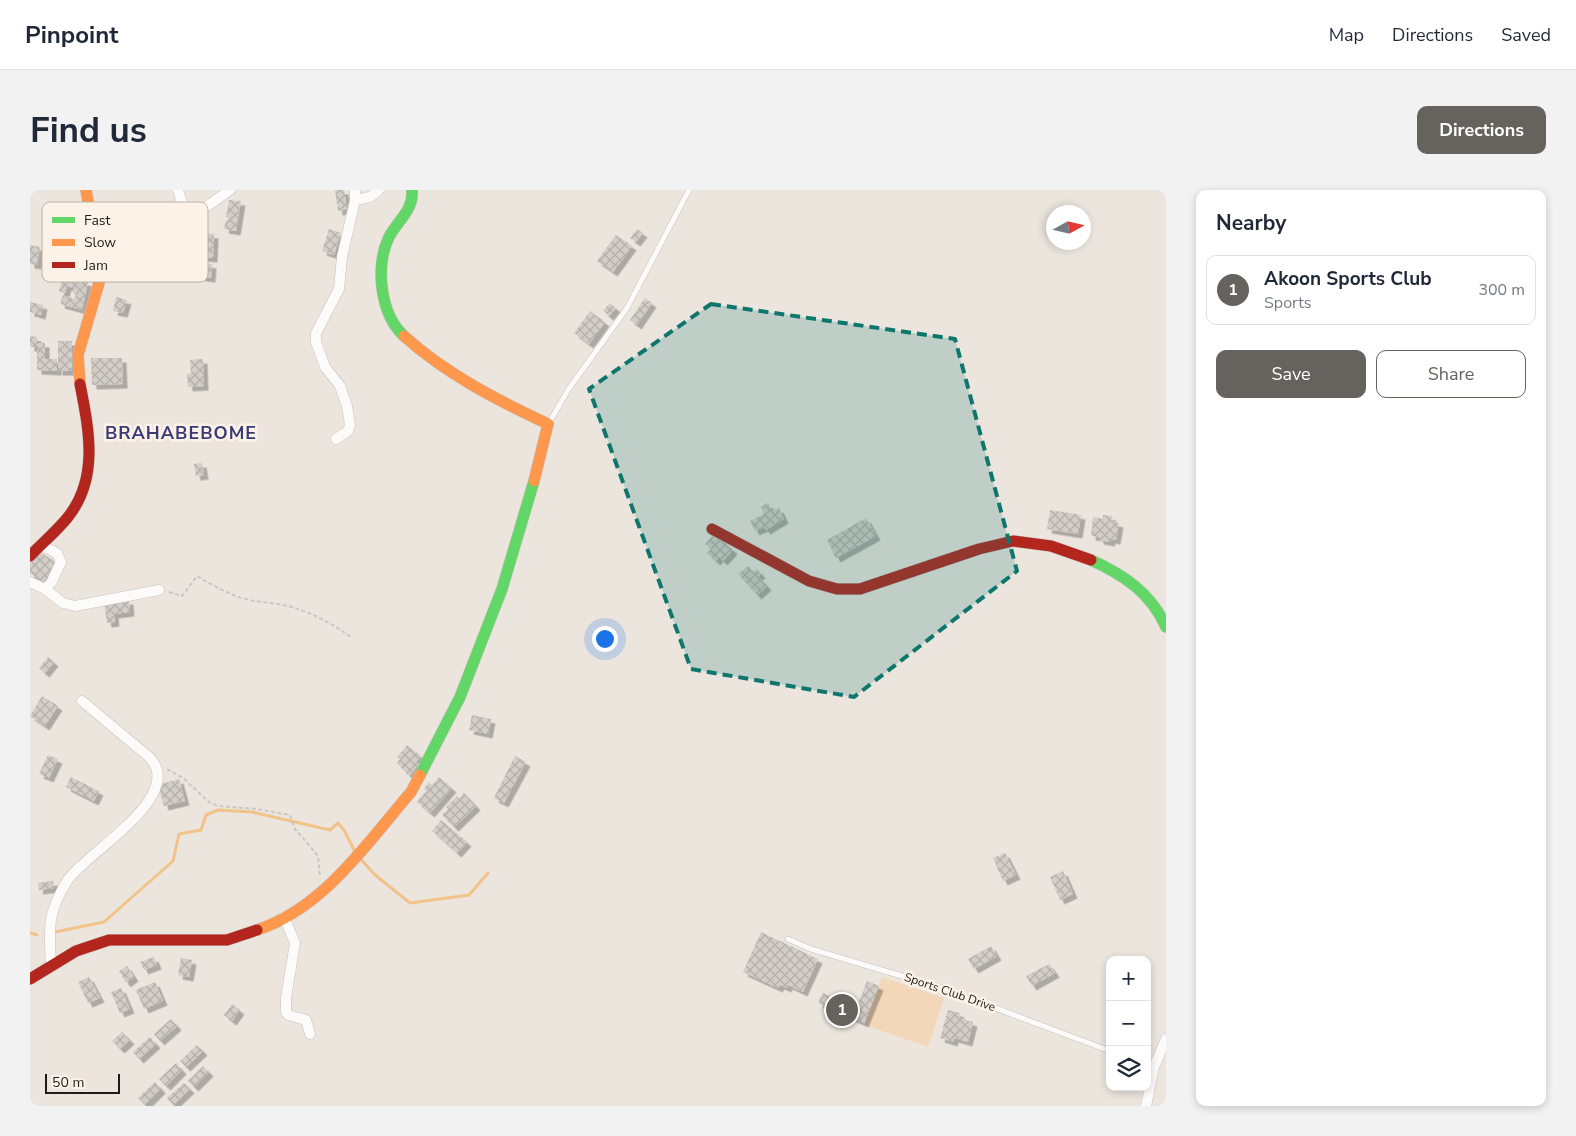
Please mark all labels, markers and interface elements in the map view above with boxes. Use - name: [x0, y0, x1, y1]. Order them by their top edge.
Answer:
- text: Pinpoint: [25, 19, 118, 51]
- text: Map: [1329, 23, 1364, 47]
- text: Directions: [1392, 23, 1473, 47]
- text: Saved: [1501, 23, 1551, 47]
- button: Directions: [1417, 106, 1546, 154]
- text: Find us: [30, 107, 147, 154]
- legend: [42, 202, 208, 282]
- north arrow: [1046, 205, 1091, 250]
- text: Nearby: [1216, 209, 1286, 237]
- text: Fast: [84, 211, 110, 230]
- text: Slow: [84, 233, 116, 252]
- text: Jam: [83, 256, 108, 275]
- text: Akoon Sports Club: [1264, 266, 1432, 292]
- text: 1: [1228, 279, 1238, 301]
- text: 300 m: [1478, 279, 1525, 301]
- text: Sports: [1264, 292, 1312, 314]
- button: Save: [1216, 350, 1366, 398]
- button: Share: [1376, 350, 1526, 398]
- district label: BRAHABEBOME: [105, 421, 257, 445]
- your location: [592, 626, 618, 652]
- map controls: [1106, 956, 1151, 1091]
- button: +: [1106, 956, 1151, 1001]
- street label: Sports Club Drive: [902, 969, 998, 1015]
- pin: 1: [826, 991, 858, 1029]
- button: −: [1106, 1001, 1151, 1046]
- button: layers: [1106, 1046, 1151, 1091]
- scale bar: [45, 1071, 120, 1094]
- text: 50 m: [52, 1073, 84, 1092]

